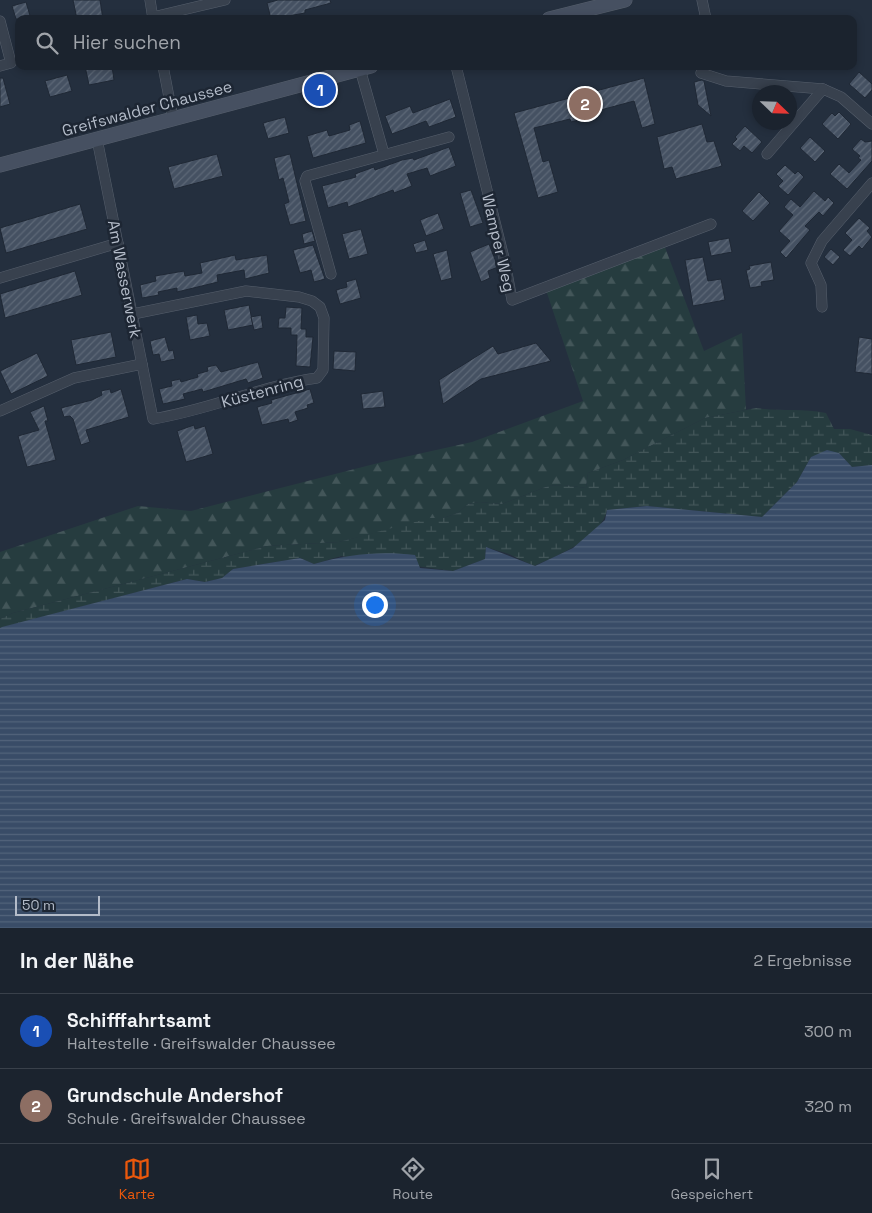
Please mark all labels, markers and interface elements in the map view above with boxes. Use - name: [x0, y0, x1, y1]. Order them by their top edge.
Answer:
- search box: [15, 15, 857, 70]
- icon: search: [33, 29, 61, 57]
- text: Hier suchen: [73, 30, 181, 55]
- pin: 1: [304, 71, 336, 109]
- street label: Greifswalder Chaussee: [60, 76, 235, 141]
- pin: 2: [569, 85, 601, 123]
- north arrow: [752, 85, 797, 130]
- street label: Wamper Weg: [477, 192, 520, 294]
- street label: Am Wasserwerk: [103, 218, 146, 340]
- street label: Küstenring: [219, 370, 305, 412]
- your location: [362, 592, 388, 618]
- scale bar: [15, 893, 100, 916]
- text: 50 m: [22, 896, 55, 914]
- text: In der Nähe: [20, 947, 134, 974]
- text: 2 Ergebnisse: [753, 950, 852, 971]
- text: Schifffahrtsamt: [67, 1008, 211, 1033]
- text: 1: [32, 1021, 40, 1042]
- text: 300 m: [804, 1021, 852, 1042]
- text: Haltestelle · Greifswalder Chaussee: [67, 1033, 336, 1054]
- text: Grundschule Andershof: [67, 1083, 283, 1108]
- text: 2: [31, 1096, 41, 1117]
- text: 320 m: [805, 1096, 852, 1117]
- text: Schule · Greifswalder Chaussee: [67, 1108, 306, 1129]
- tab: Karte: [119, 1155, 155, 1203]
- tab: Route: [393, 1155, 433, 1203]
- tab: Gespeichert: [671, 1155, 753, 1203]

